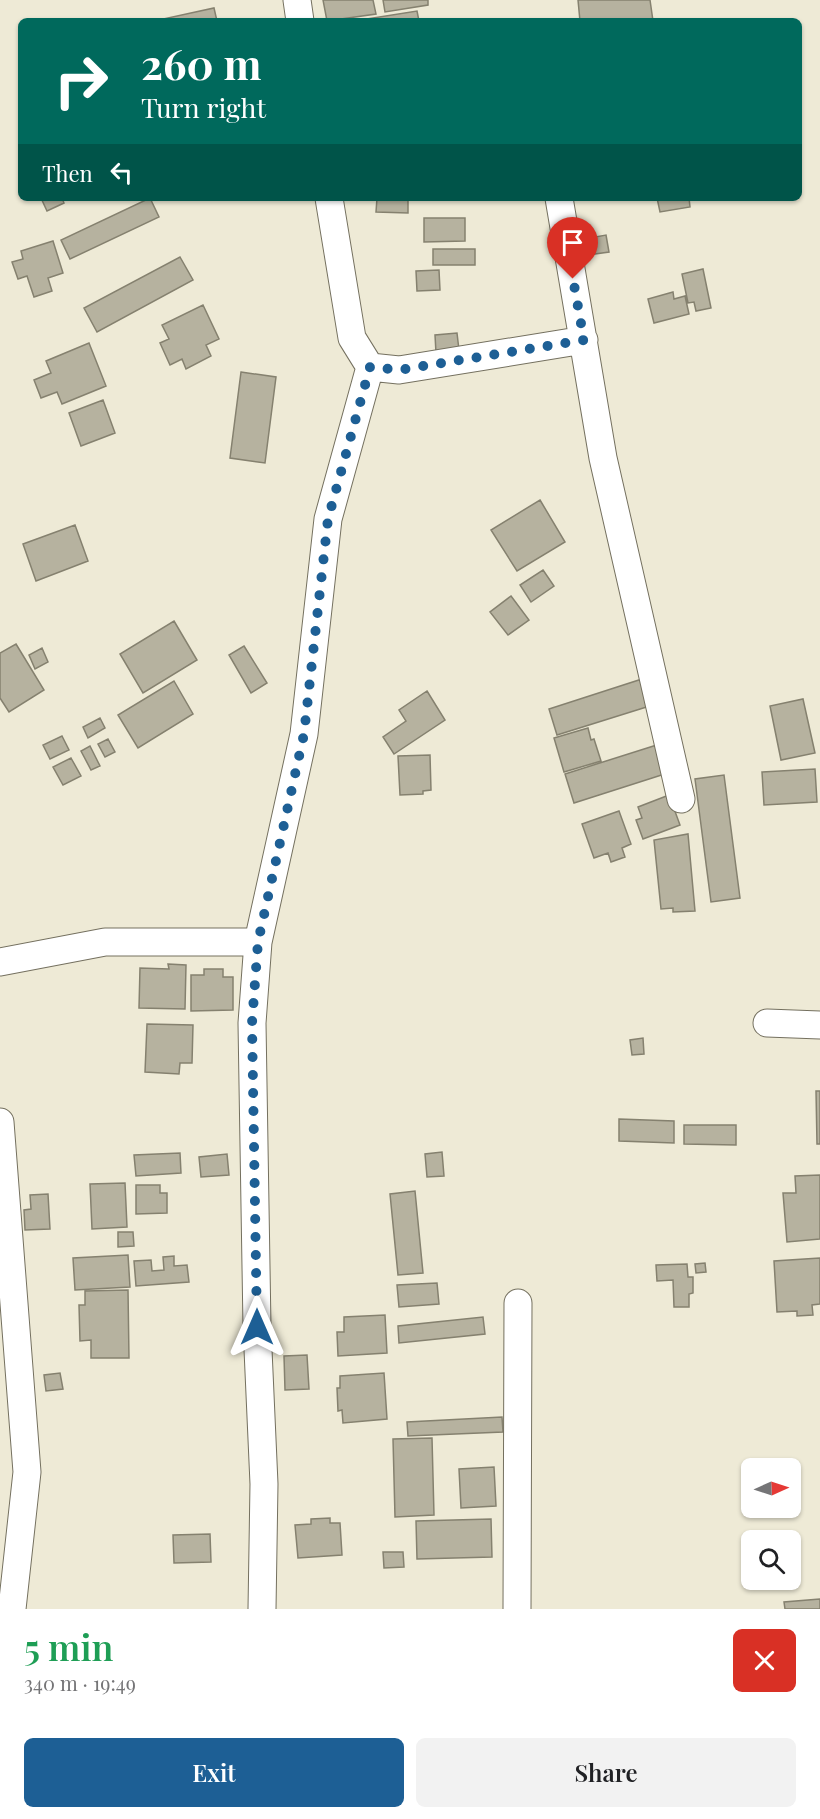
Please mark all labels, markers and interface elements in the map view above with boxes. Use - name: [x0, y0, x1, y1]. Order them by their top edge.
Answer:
- text: 260 m: [141, 35, 261, 91]
- icon: right: [42, 42, 120, 120]
- text: Turn right: [141, 89, 266, 125]
- icon: left: [105, 156, 138, 189]
- text: Then: [42, 158, 93, 188]
- pin: [547, 217, 598, 279]
- icon: arrive: [556, 226, 589, 259]
- position arrow: [225, 1295, 289, 1359]
- north arrow: [741, 1458, 801, 1518]
- map controls: [741, 1458, 801, 1590]
- button: search: [741, 1530, 801, 1590]
- text: 5 min: [24, 1622, 113, 1670]
- button: close: [733, 1629, 796, 1692]
- text: 340 m · 19:49: [24, 1669, 136, 1696]
- button: Exit: [24, 1738, 404, 1807]
- button: Share: [416, 1738, 796, 1807]

